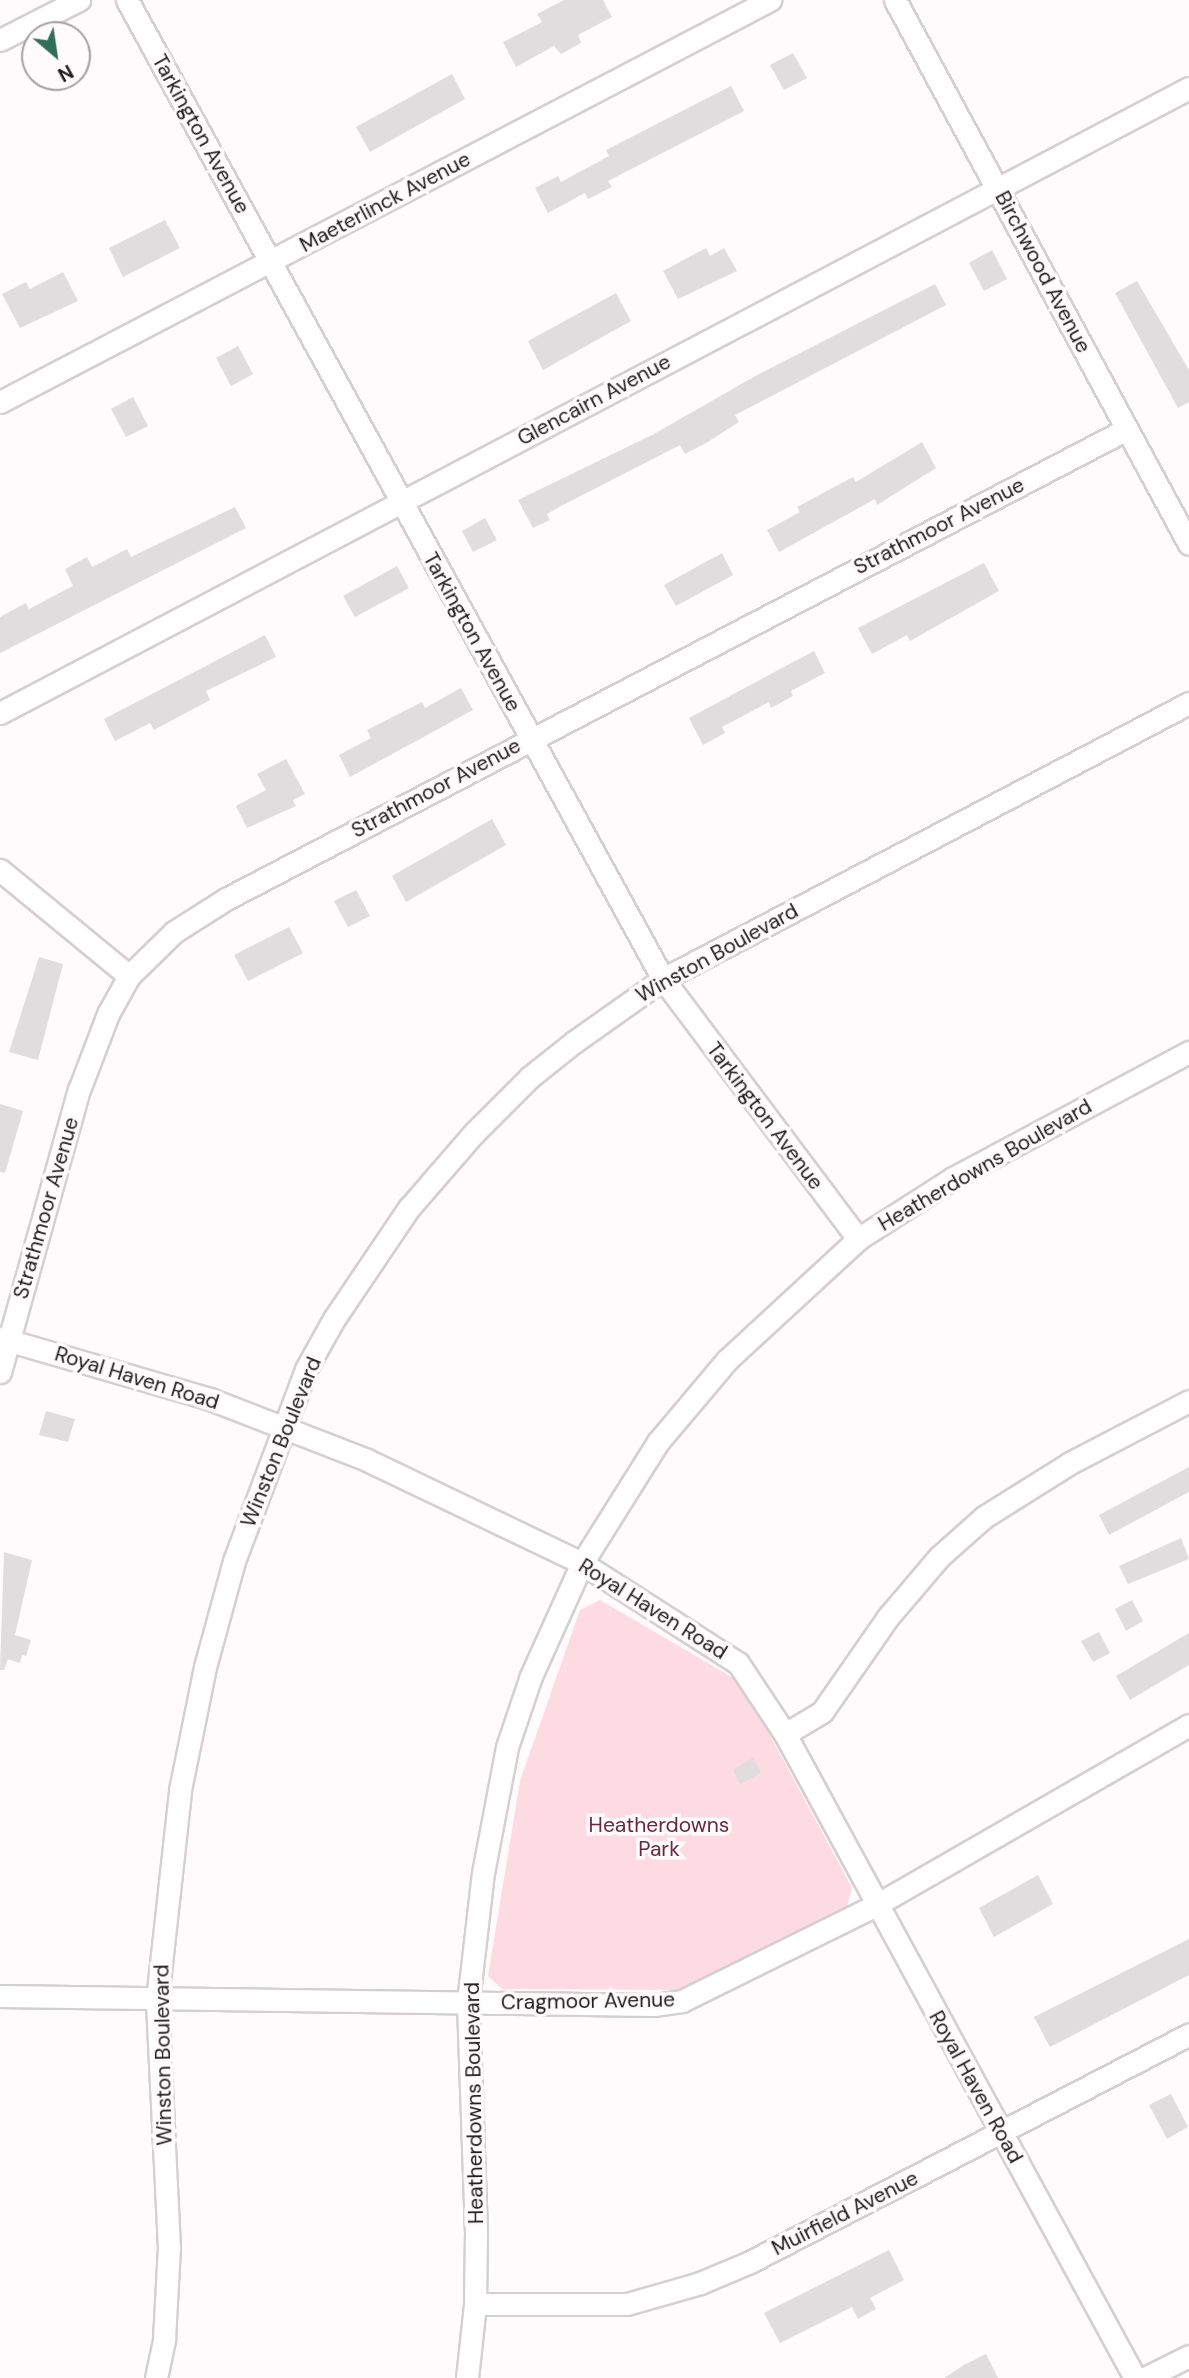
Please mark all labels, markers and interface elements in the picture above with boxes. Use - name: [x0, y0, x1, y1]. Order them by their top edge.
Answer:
- north arrow: [21, 21, 91, 91]
- street label: Tarkington Avenue: [147, 50, 255, 218]
- text: N: [53, 59, 78, 87]
- street label: Maeterlinck Avenue: [295, 146, 475, 258]
- street label: Birchwood Avenue: [990, 187, 1096, 357]
- street label: Glencairn Avenue: [513, 349, 675, 451]
- street label: Strathmoor Avenue: [850, 472, 1028, 580]
- street label: Tarkington Avenue: [418, 548, 526, 716]
- street label: Strathmoor Avenue: [347, 733, 525, 843]
- street label: Winston Boulevard: [632, 898, 802, 1008]
- street label: Tarkington Avenue: [701, 1037, 829, 1195]
- street label: Heatherdowns Boulevard: [874, 1094, 1096, 1236]
- street label: Strathmoor Avenue: [8, 1114, 84, 1302]
- street label: Royal Haven Road: [52, 1341, 222, 1415]
- street label: Winston Boulevard: [235, 1353, 327, 1531]
- street label: Royal Haven Road: [574, 1553, 732, 1665]
- park label: Heatherdowns Park: [589, 1812, 729, 1862]
- street label: Winston Boulevard: [149, 1964, 177, 2146]
- street label: Heatherdowns Boulevard: [459, 1982, 489, 2224]
- street label: Cragmoor Avenue: [501, 1987, 675, 2015]
- street label: Royal Haven Road: [924, 2006, 1028, 2168]
- street label: Muirfield Avenue: [768, 2165, 922, 2261]

